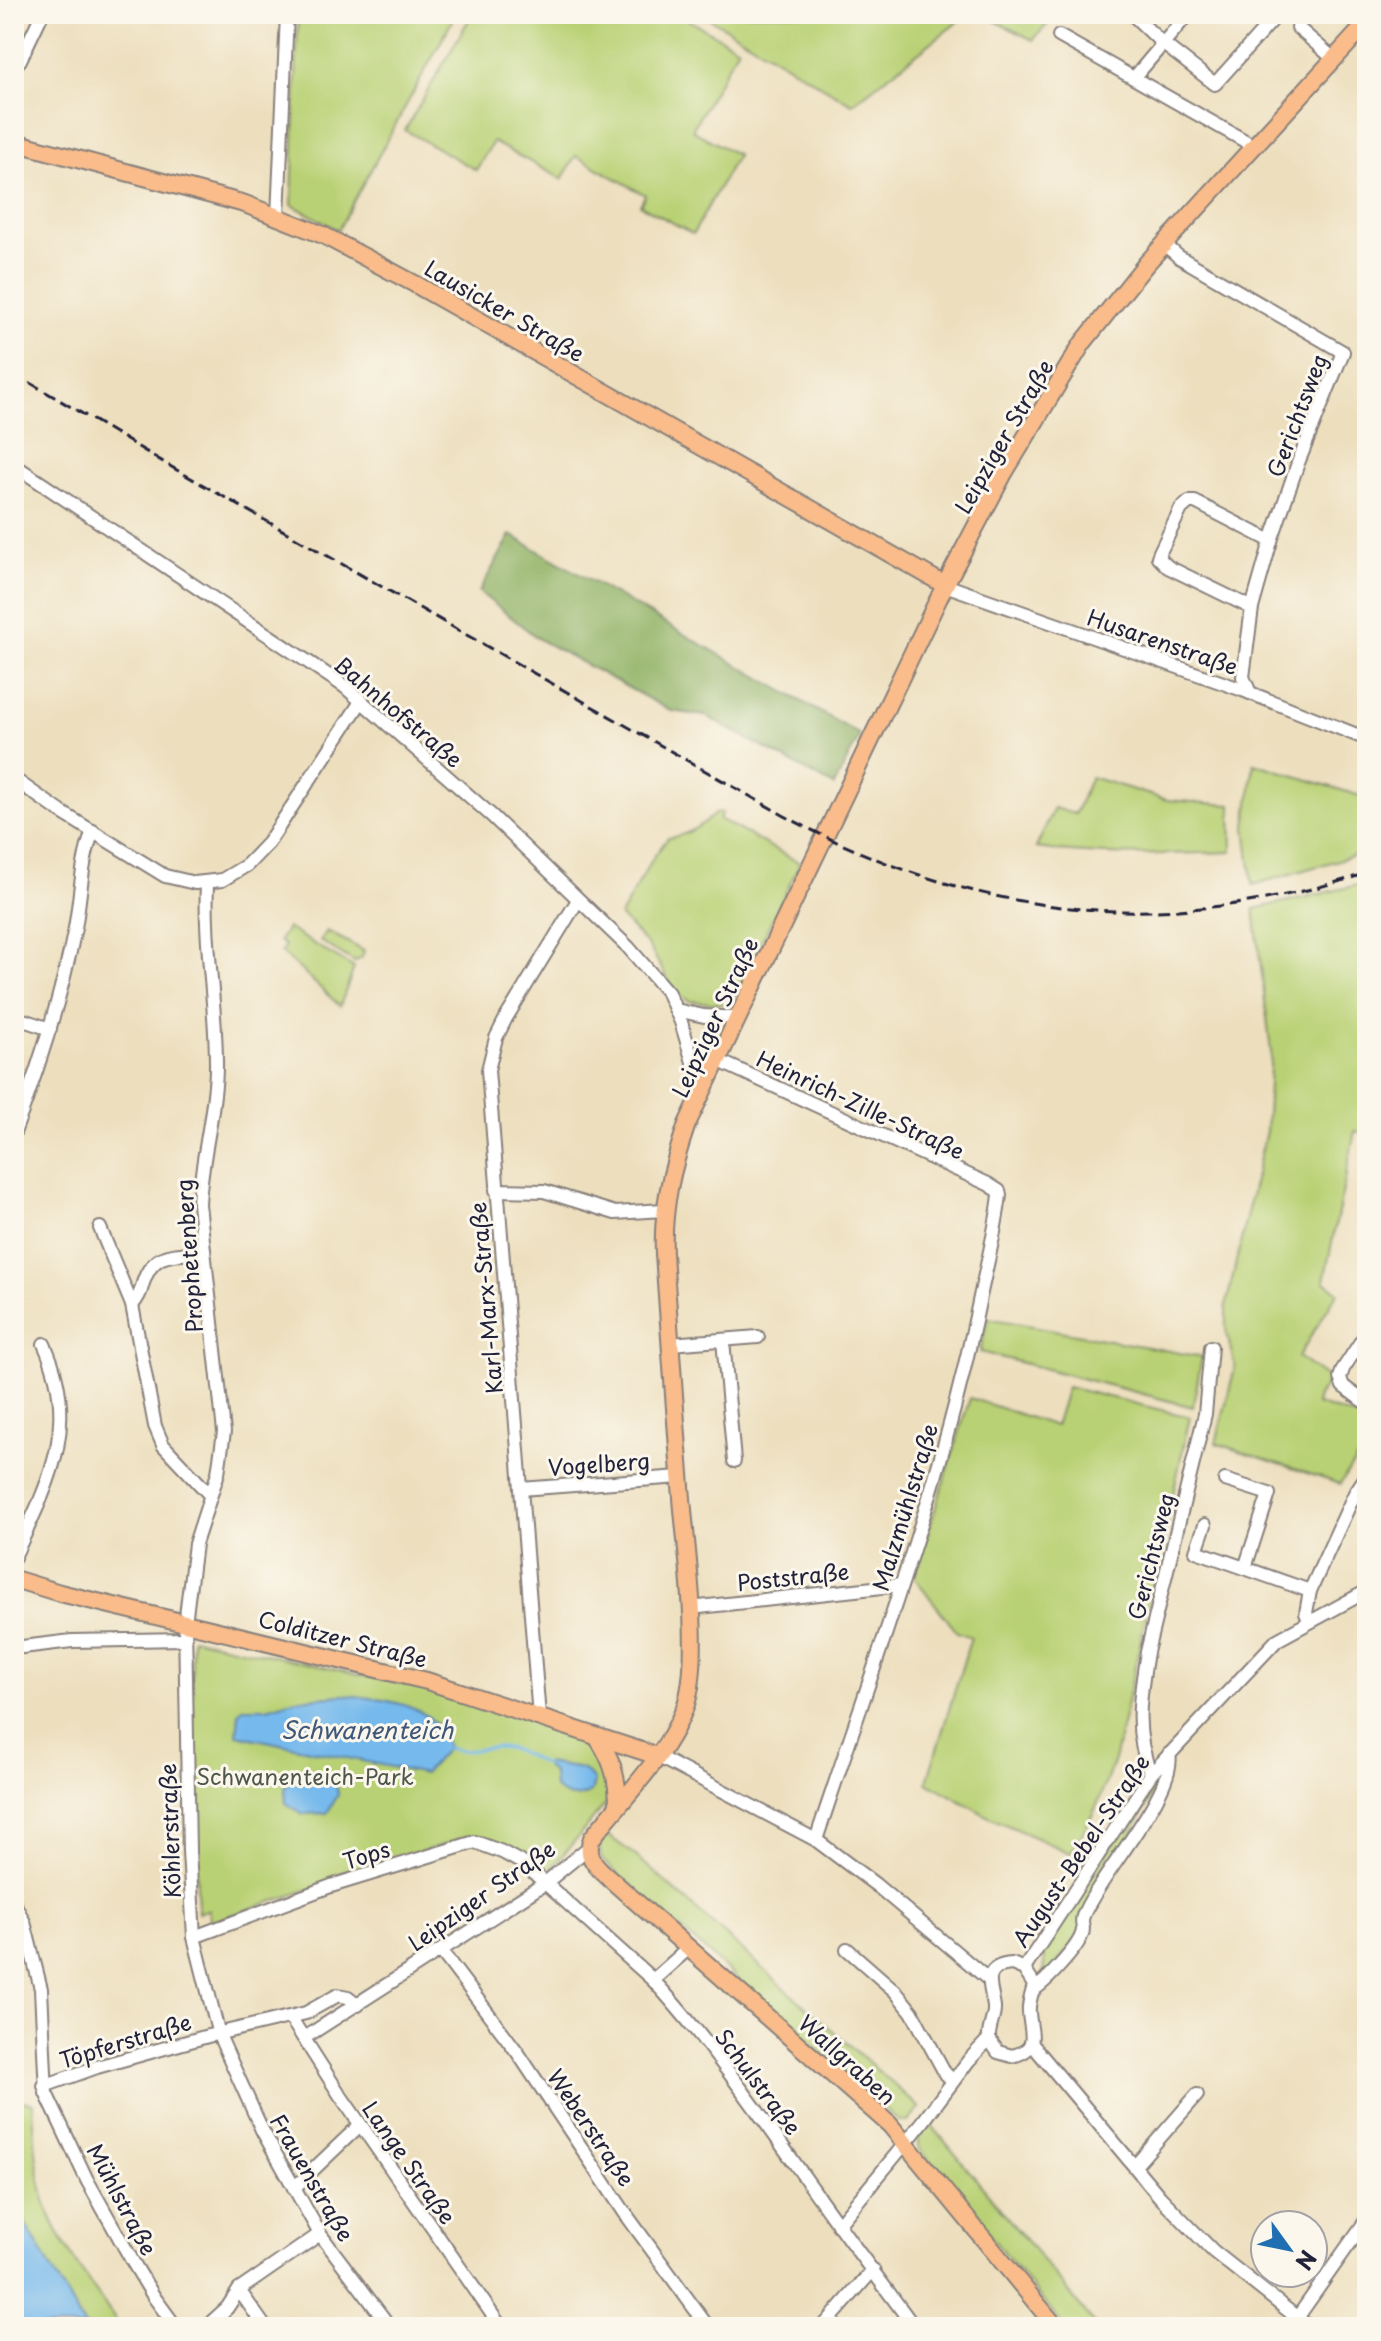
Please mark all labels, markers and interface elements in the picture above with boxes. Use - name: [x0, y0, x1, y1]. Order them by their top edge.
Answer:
- street label: Lausicker Straße: [419, 251, 591, 369]
- street label: Gerichtsweg: [1257, 349, 1335, 481]
- street label: Leipziger Straße: [945, 353, 1061, 519]
- street label: Husarenstraße: [1083, 600, 1243, 682]
- street label: Bahnhofstraße: [327, 647, 471, 775]
- street label: Leipziger Straße: [662, 932, 766, 1102]
- street label: Heinrich-Zille-Straße: [752, 1041, 970, 1167]
- street label: Prophetenberg: [166, 1178, 210, 1334]
- street label: Karl-Marx-Straße: [460, 1201, 510, 1395]
- street label: Malzmühlstraße: [863, 1419, 945, 1595]
- street label: Vogelberg: [547, 1443, 651, 1483]
- street label: Gerichtsweg: [1118, 1489, 1182, 1623]
- street label: Poststraße: [735, 1554, 851, 1598]
- street label: Colditzer Straße: [255, 1601, 431, 1675]
- water label: Schwanenteich: [281, 1711, 454, 1747]
- street label: August-Bebel-Straße: [1003, 1747, 1157, 1953]
- park label: Schwanenteich-Park: [196, 1759, 414, 1792]
- street label: Köhlerstraße: [150, 1763, 188, 1899]
- street label: Tops: [338, 1831, 394, 1877]
- street label: Leipziger Straße: [401, 1832, 561, 1958]
- street label: Töpferstraße: [55, 2004, 195, 2076]
- street label: Wallgraben: [792, 2006, 904, 2112]
- street label: Schulstraße: [708, 2021, 810, 2141]
- street label: Weberstraße: [541, 2062, 643, 2192]
- street label: Lange Straße: [355, 2094, 465, 2230]
- street label: Frauenstraße: [263, 2107, 363, 2247]
- street label: Mühlstraße: [80, 2137, 166, 2261]
- north arrow: [1249, 2209, 1329, 2289]
- text: N: [1288, 2244, 1326, 2277]

